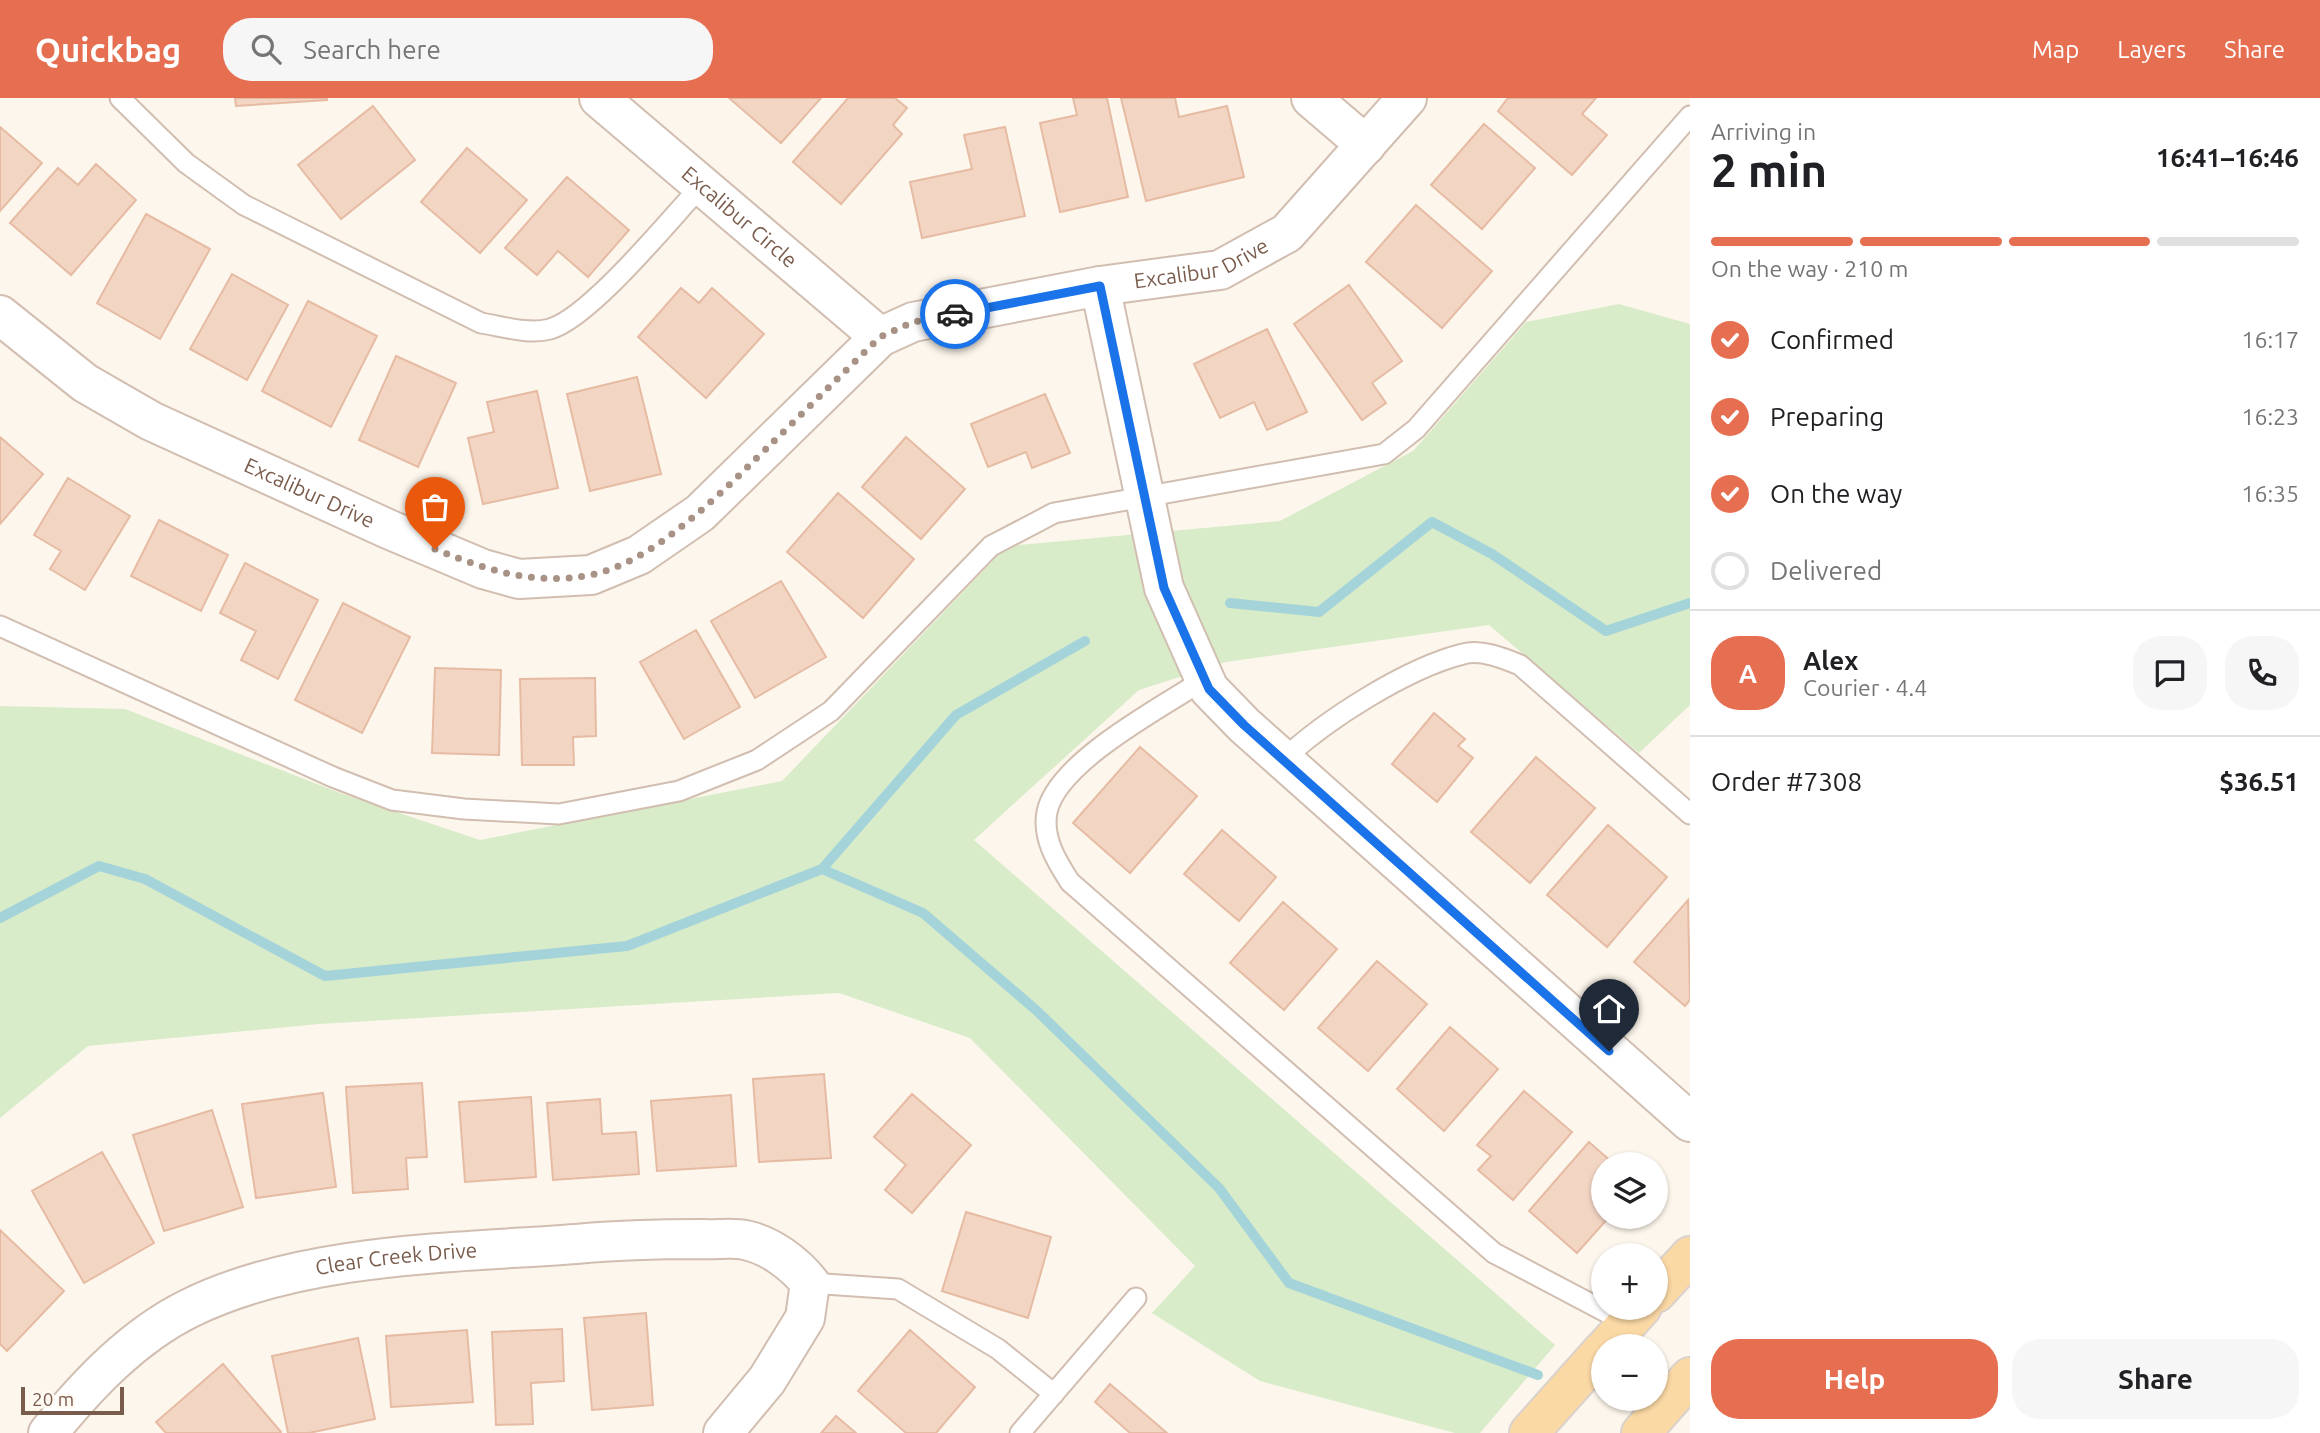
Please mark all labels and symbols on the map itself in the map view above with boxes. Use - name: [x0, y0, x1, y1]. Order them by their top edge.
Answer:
- street label: Excalibur Circle: [677, 161, 802, 272]
- street label: Excalibur Drive: [1132, 233, 1272, 292]
- courier: [920, 279, 990, 349]
- street label: Excalibur Drive: [241, 452, 379, 532]
- pin: [405, 477, 465, 549]
- pin: [1579, 979, 1639, 1051]
- street label: Clear Creek Drive: [313, 1237, 478, 1279]
- scale bar: [21, 1384, 124, 1416]

